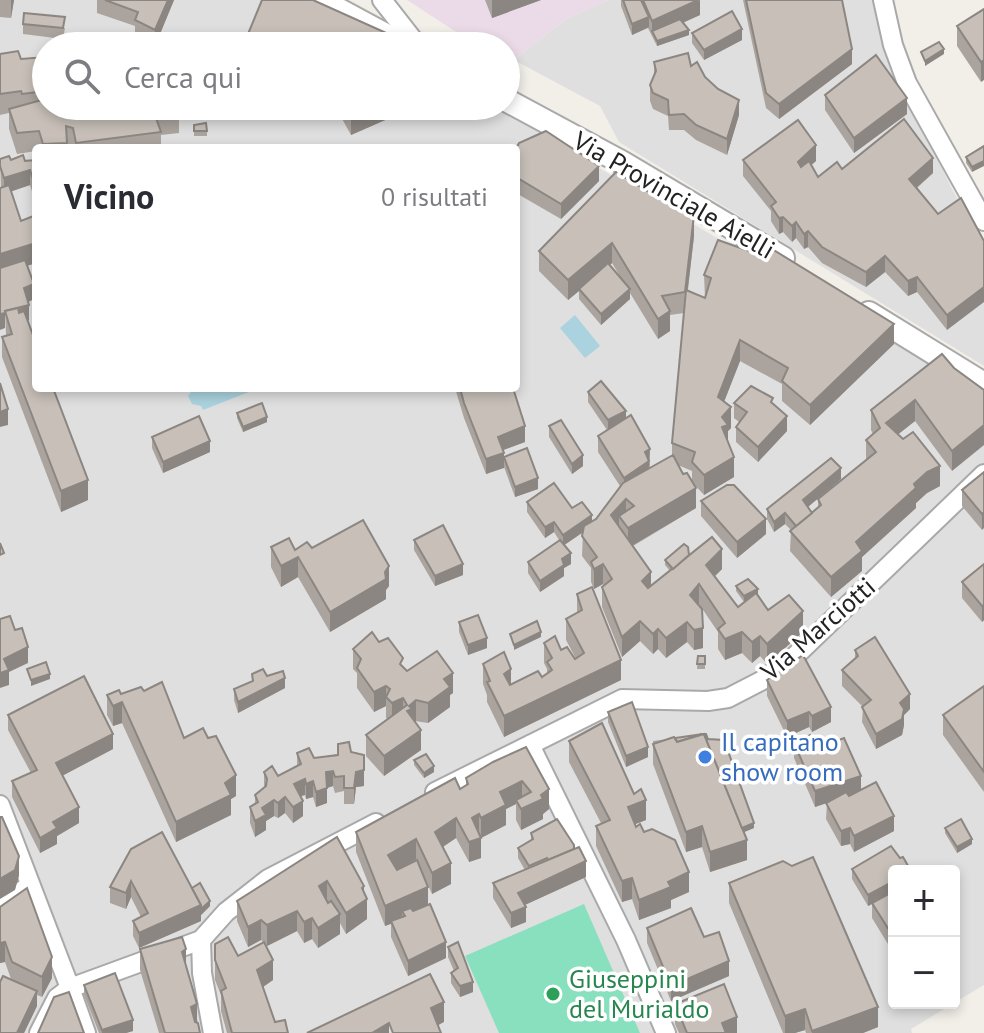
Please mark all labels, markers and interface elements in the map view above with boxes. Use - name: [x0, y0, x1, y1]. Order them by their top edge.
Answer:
- search box: [32, 32, 520, 120]
- icon: search: [60, 54, 104, 98]
- text: Cerca qui: [124, 57, 242, 96]
- street label: Via Provinciale Aielli: [567, 123, 781, 266]
- text: Vicino: [64, 174, 154, 218]
- text: 0 risultati: [381, 180, 488, 213]
- street label: Via Marciotti: [753, 570, 882, 688]
- place label: Il capitano show room: [721, 725, 843, 788]
- marker: Il capitano show room: [696, 748, 714, 766]
- map controls: [888, 865, 960, 1009]
- button: +: [888, 865, 960, 937]
- button: −: [888, 937, 960, 1009]
- place label: Giuseppini del Murialdo: [569, 962, 710, 1025]
- marker: Giuseppini del Murialdo: [544, 985, 562, 1003]

